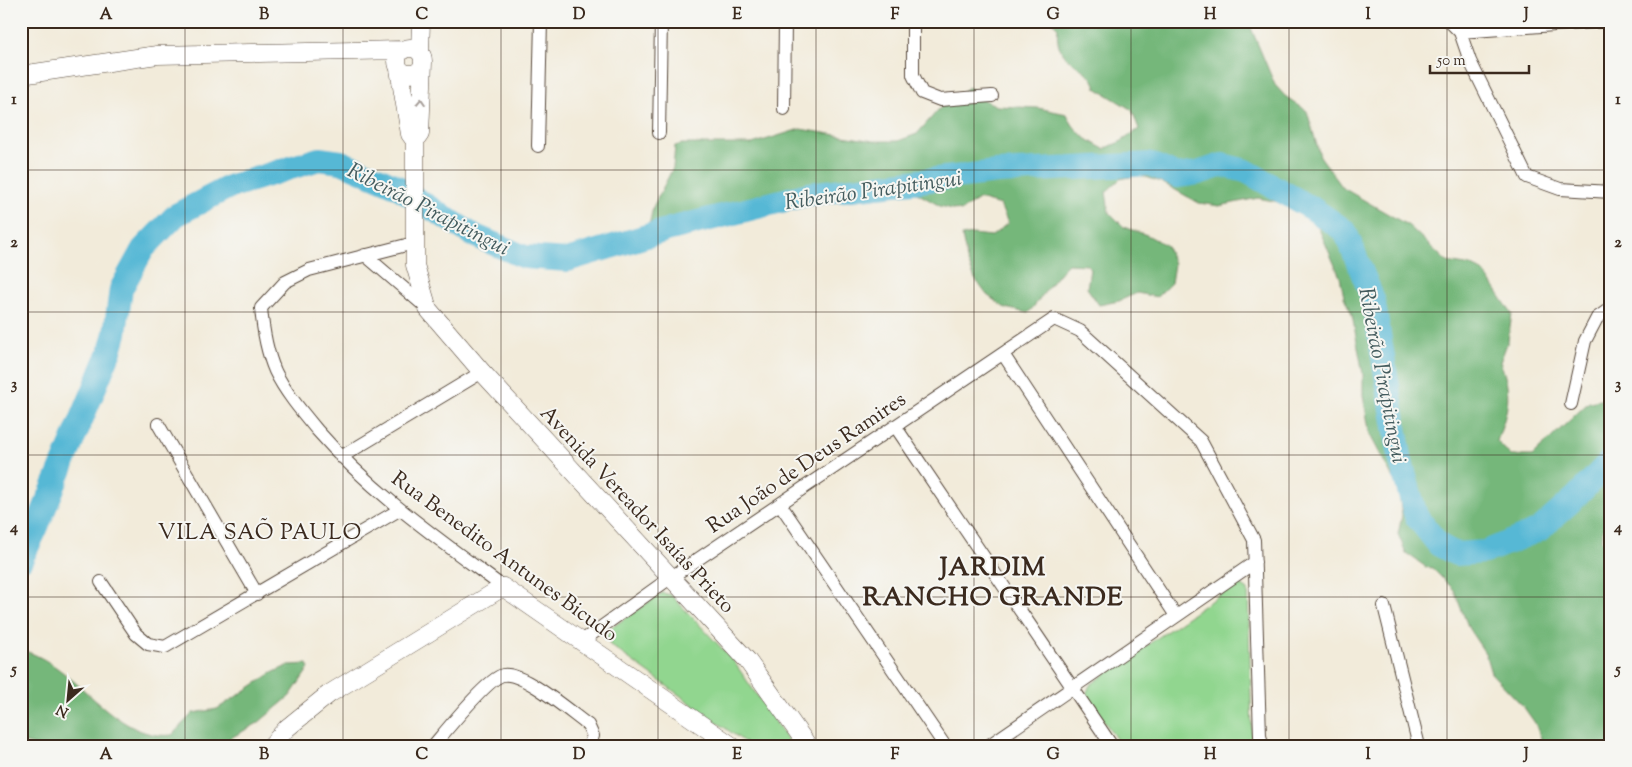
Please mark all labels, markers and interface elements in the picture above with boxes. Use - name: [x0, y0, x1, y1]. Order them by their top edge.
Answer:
- text: A: [100, 4, 113, 27]
- text: B: [259, 4, 269, 27]
- text: C: [416, 4, 429, 27]
- text: D: [573, 4, 586, 27]
- text: E: [732, 4, 742, 27]
- text: F: [891, 4, 900, 27]
- text: G: [1046, 4, 1060, 27]
- text: H: [1204, 4, 1217, 27]
- text: I: [1365, 4, 1371, 27]
- text: J: [1522, 4, 1529, 27]
- scale bar: [1430, 42, 1528, 74]
- text: 50 m: [1436, 51, 1466, 72]
- text: 1: [11, 89, 17, 112]
- text: 1: [1615, 89, 1621, 112]
- one-way arrow: [416, 98, 427, 106]
- water label: Ribeirão Pirapitingui: [341, 156, 514, 265]
- water label: Ribeirão Pirapitingui: [783, 164, 964, 220]
- text: 2: [10, 232, 18, 255]
- text: 2: [1614, 232, 1622, 255]
- water label: Ribeirão Pirapitingui: [1348, 285, 1414, 466]
- text: 3: [11, 374, 18, 397]
- text: 3: [1615, 374, 1622, 397]
- street label: Rua João de Deus Ramires: [701, 386, 913, 542]
- street label: Avenida Vereador Isaías Prieto: [532, 400, 741, 621]
- street label: Rua Benedito Antunes Bicudo: [384, 465, 623, 650]
- text: 4: [9, 517, 18, 540]
- district label: VILA SAÕ PAULO: [158, 517, 362, 550]
- text: 4: [1613, 517, 1622, 540]
- district label: JARDIM RANCHO GRANDE: [863, 550, 1123, 617]
- text: 5: [9, 659, 17, 682]
- text: 5: [1613, 659, 1621, 682]
- north arrow: [42, 674, 92, 724]
- text: N: [53, 698, 73, 721]
- text: A: [100, 744, 113, 767]
- text: B: [259, 744, 269, 767]
- text: C: [416, 744, 429, 767]
- text: D: [573, 744, 586, 767]
- text: E: [732, 744, 742, 767]
- text: F: [891, 744, 900, 767]
- text: G: [1046, 744, 1060, 767]
- text: H: [1204, 744, 1217, 767]
- text: I: [1365, 744, 1371, 767]
- text: J: [1522, 744, 1529, 767]

